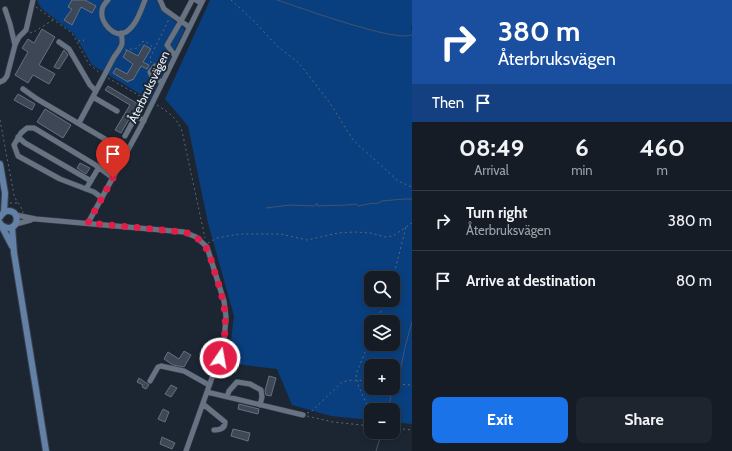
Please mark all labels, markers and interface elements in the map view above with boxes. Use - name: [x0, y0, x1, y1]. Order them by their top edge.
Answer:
- text: 380 m: [498, 14, 580, 48]
- icon: right: [432, 16, 484, 68]
- street label: Återbruksvägen: [125, 48, 173, 125]
- text: Återbruksvägen: [498, 48, 616, 70]
- icon: arrive: [472, 92, 494, 114]
- text: Then: [432, 94, 464, 112]
- text: 08:49: [459, 133, 524, 162]
- text: 6: [575, 133, 589, 162]
- text: 460: [640, 133, 685, 162]
- pin: [96, 137, 130, 178]
- icon: arrive: [102, 143, 124, 165]
- text: Arrival: [474, 162, 509, 178]
- text: min: [571, 162, 593, 178]
- text: m: [657, 162, 668, 178]
- text: Turn right: [466, 204, 527, 222]
- icon: right: [432, 210, 454, 232]
- text: 380 m: [668, 212, 712, 230]
- text: Återbruksvägen: [466, 222, 551, 238]
- icon: arrive: [432, 270, 454, 292]
- map controls: [364, 271, 400, 439]
- button: search: [364, 271, 400, 307]
- text: Arrive at destination: [466, 272, 596, 290]
- text: 80 m: [676, 272, 712, 290]
- button: layers: [364, 315, 400, 351]
- position arrow: [199, 337, 241, 379]
- button: +: [364, 359, 400, 395]
- button: Exit: [432, 397, 568, 443]
- button: Share: [576, 397, 712, 443]
- button: −: [364, 403, 400, 439]

